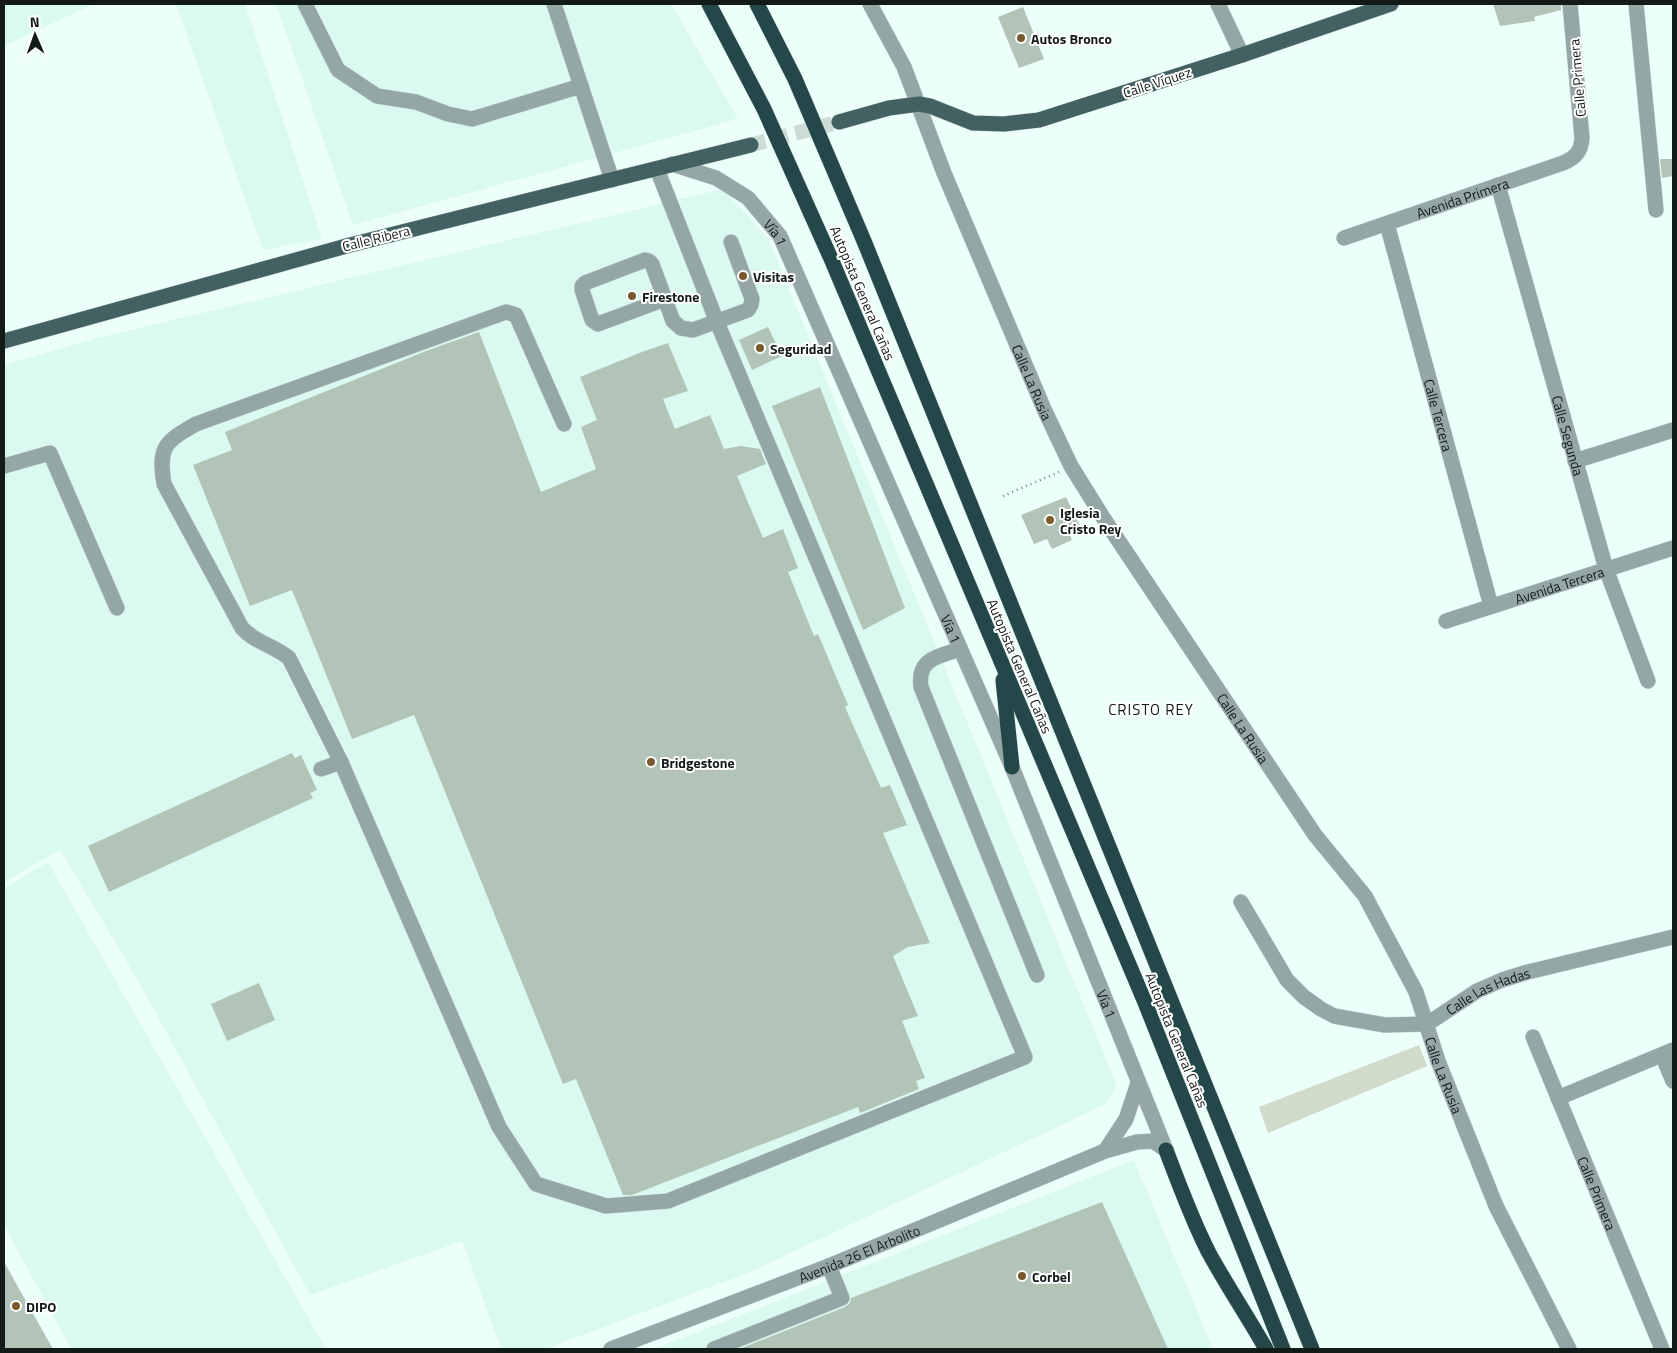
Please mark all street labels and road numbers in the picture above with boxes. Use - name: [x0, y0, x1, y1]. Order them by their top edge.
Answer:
- street label: Calle Primera: [1563, 38, 1591, 118]
- street label: Calle Víquez: [1120, 61, 1194, 103]
- street label: Avenida Primera: [1413, 172, 1511, 223]
- street label: Vía 1: [759, 214, 793, 248]
- street label: Calle Ribera: [340, 219, 412, 257]
- street label: Autopista General Cañas: [825, 223, 901, 363]
- street label: Calle La Rusia: [1007, 341, 1058, 424]
- street label: Calle Tercera: [1419, 377, 1459, 454]
- street label: Calle Segunda: [1547, 393, 1590, 478]
- street label: Avenida Tercera: [1512, 560, 1607, 609]
- street label: Autopista General Cañas: [982, 596, 1058, 736]
- street label: Vía 1: [936, 611, 967, 646]
- street label: Calle La Rusia: [1212, 689, 1275, 767]
- street label: Calle Las Hadas: [1441, 961, 1533, 1020]
- street label: Autopista General Cañas: [1140, 969, 1214, 1111]
- street label: Vía 1: [1092, 986, 1122, 1021]
- street label: Calle La Rusia: [1420, 1034, 1468, 1117]
- street label: Calle Primera: [1573, 1153, 1622, 1233]
- street label: Avenida 26 El Arbolito: [795, 1219, 923, 1287]

